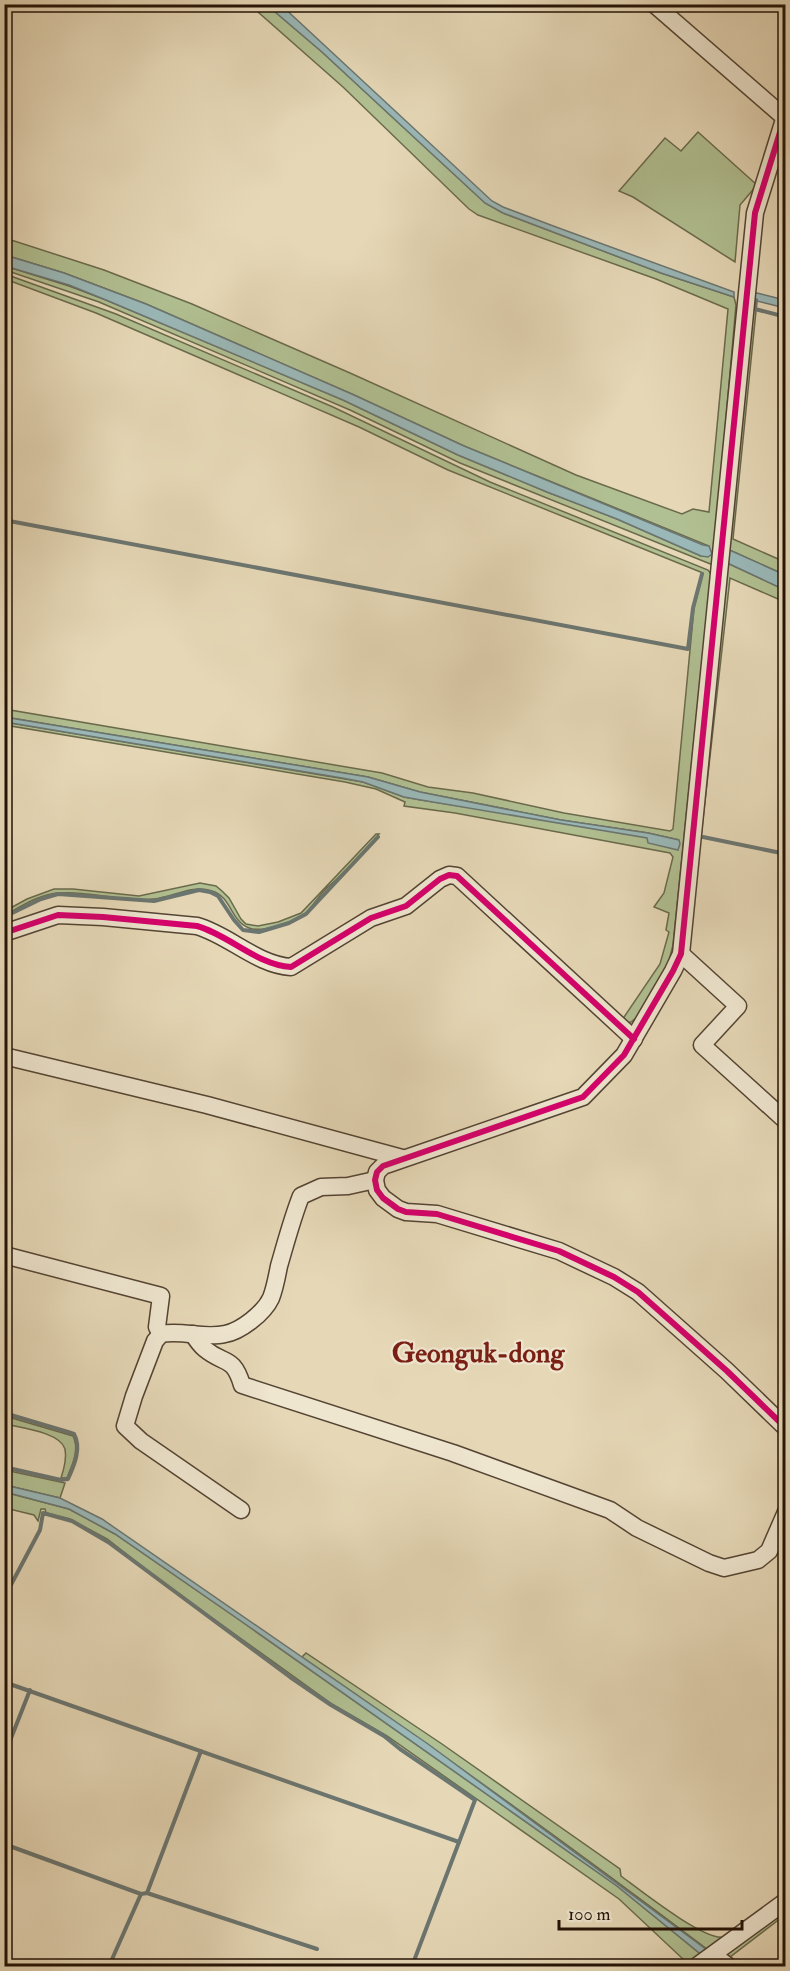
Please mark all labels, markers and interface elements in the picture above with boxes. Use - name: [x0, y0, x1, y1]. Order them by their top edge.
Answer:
- district label: Geonguk-dong: [392, 1336, 565, 1371]
- scale bar: [559, 1893, 742, 1931]
- text: 100 m: [568, 1903, 611, 1926]

